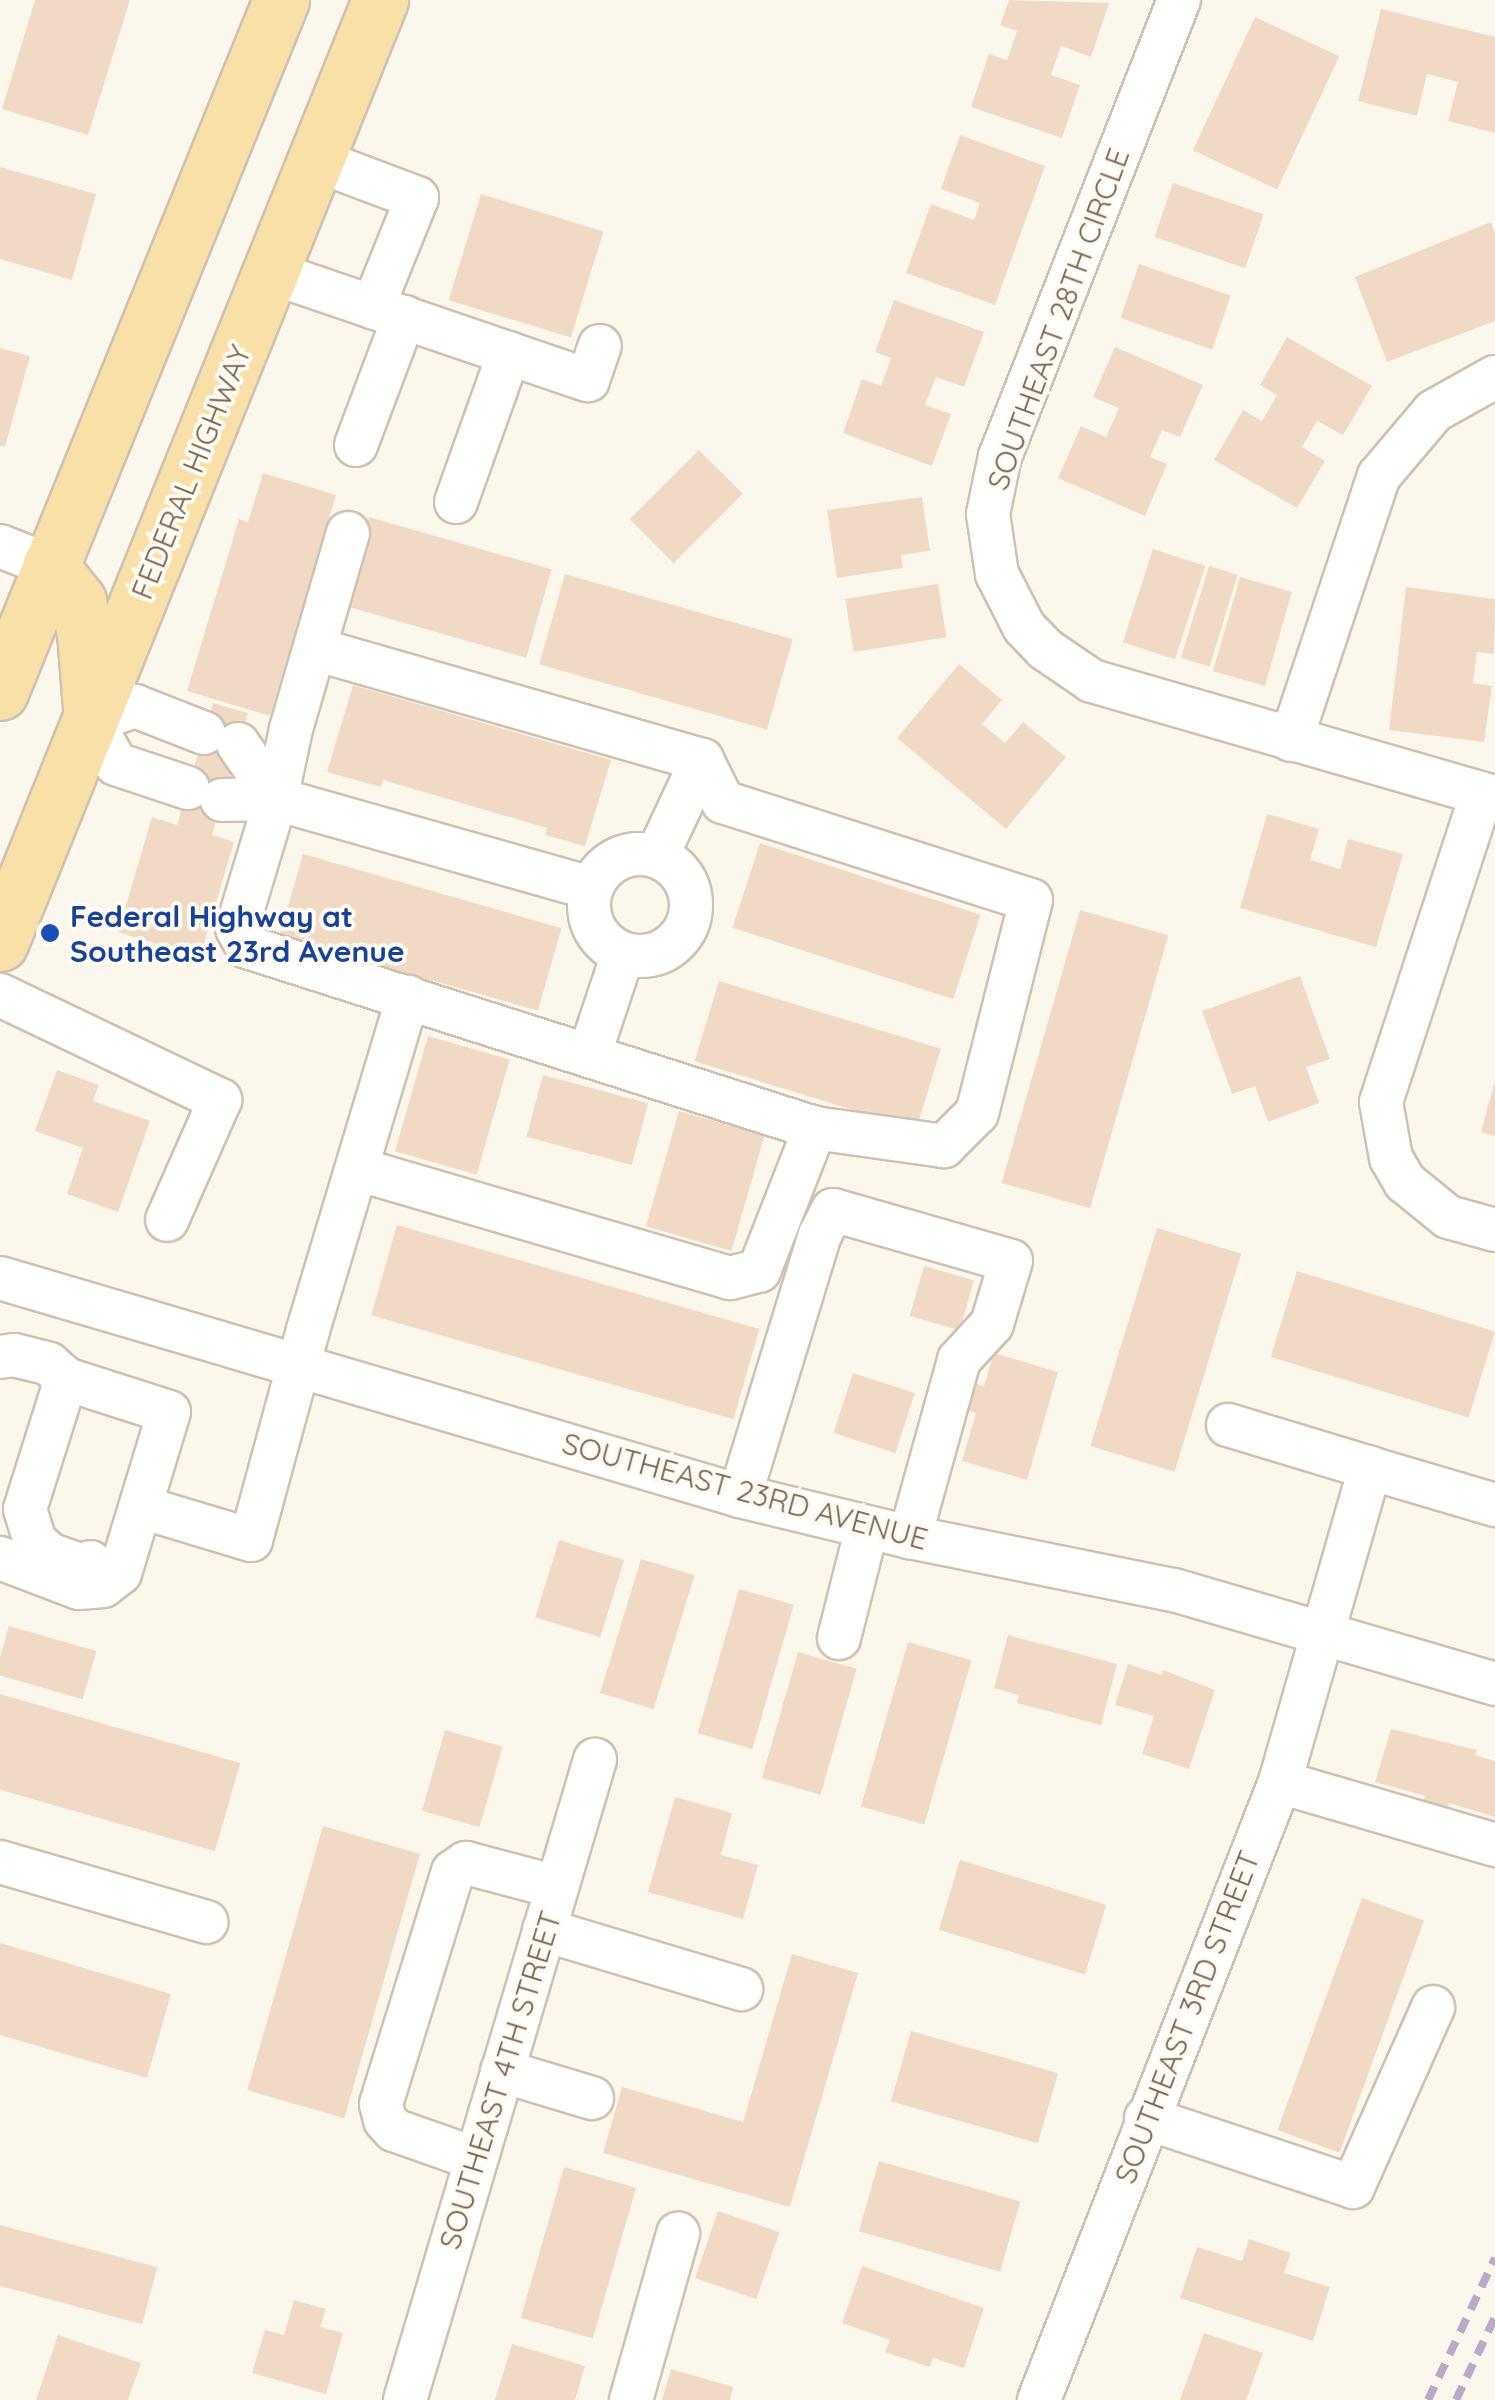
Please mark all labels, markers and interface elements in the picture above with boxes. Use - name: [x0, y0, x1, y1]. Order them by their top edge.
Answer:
- street label: SOUTHEAST 28TH CIRCLE: [979, 143, 1137, 495]
- street label: FEDERAL HIGHWAY: [124, 340, 258, 604]
- place label: Federal Highway at Southeast 23rd Avenue: [70, 898, 405, 968]
- marker: Federal Highway at Southeast 23rd Avenue: [39, 922, 61, 944]
- street label: SOUTHEAST 23RD AVENUE: [558, 1425, 932, 1557]
- street label: SOUTHEAST 3RD STREET: [1107, 1846, 1267, 2188]
- street label: SOUTHEAST 4TH STREET: [431, 1907, 569, 2253]

